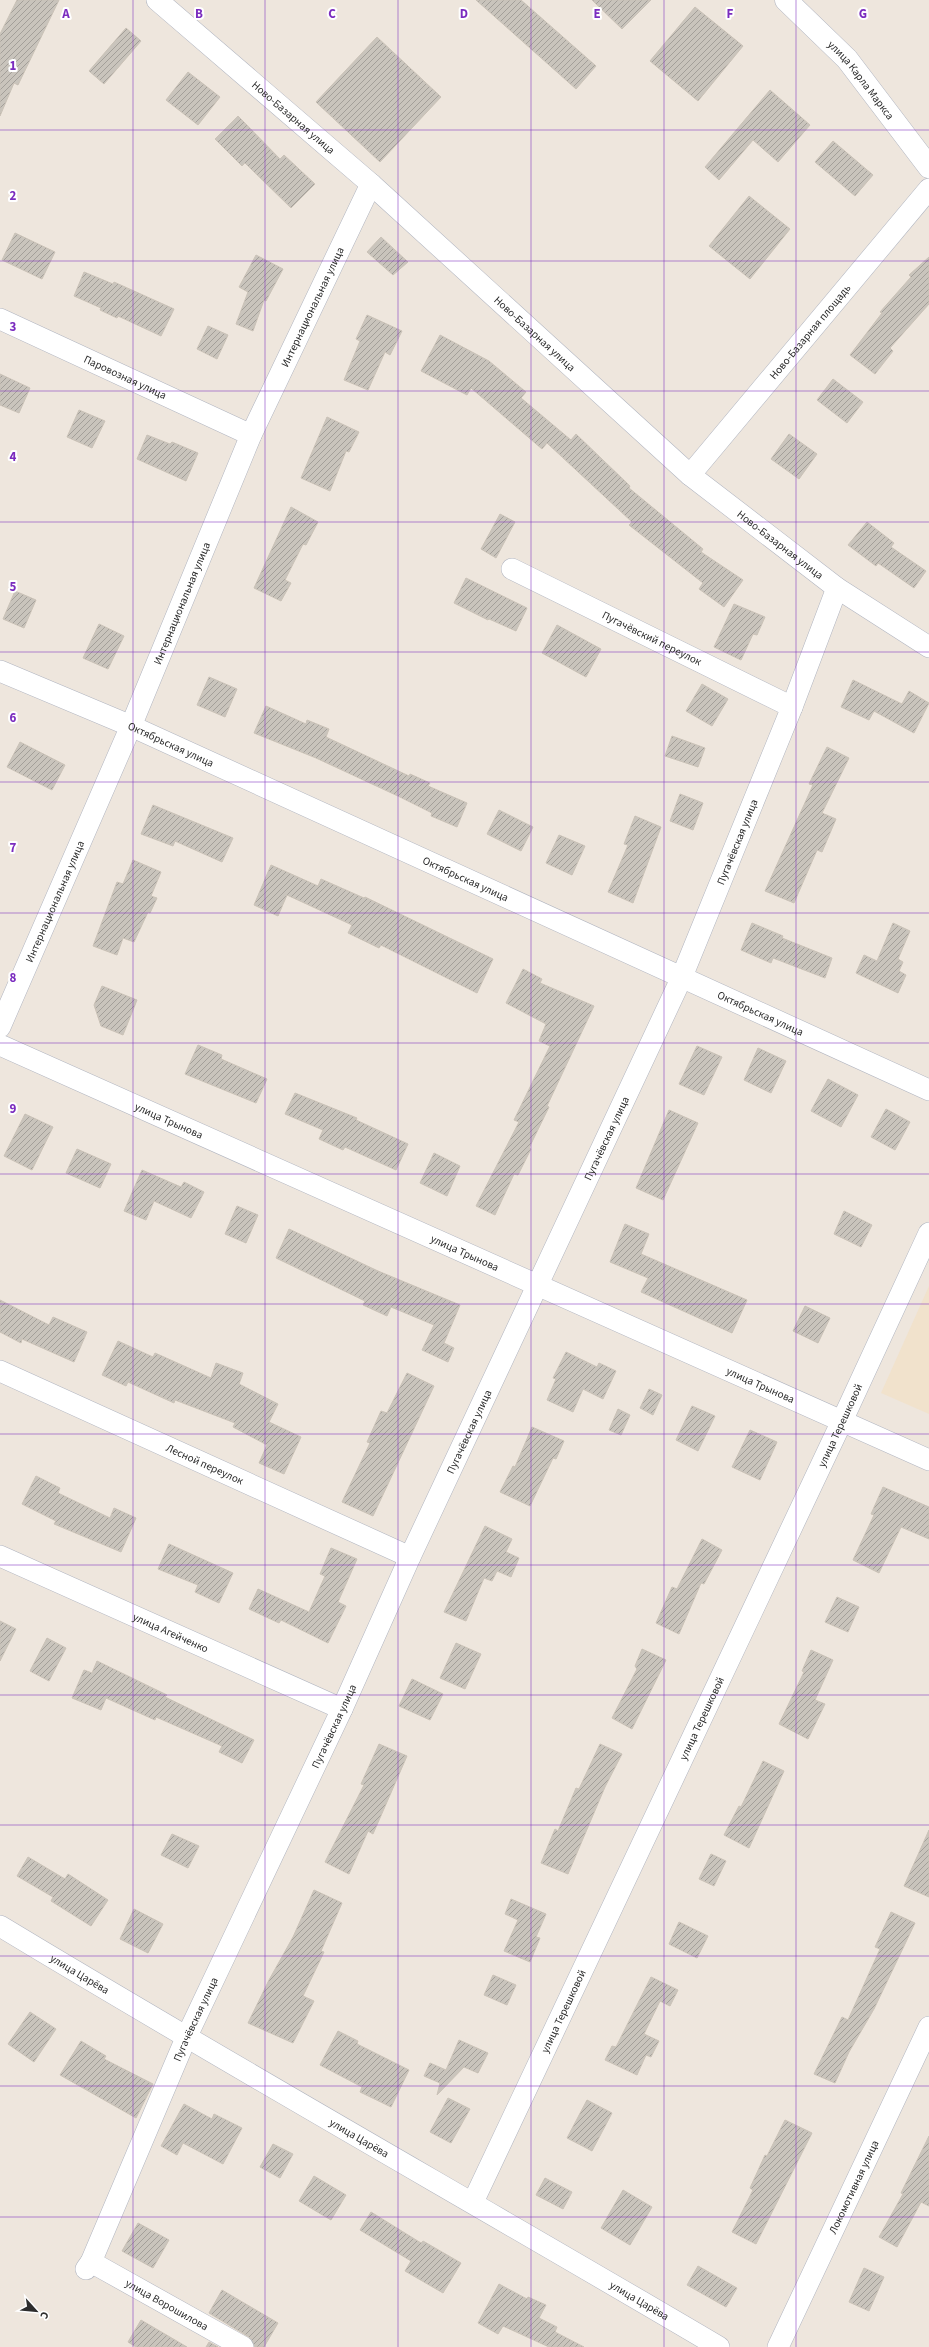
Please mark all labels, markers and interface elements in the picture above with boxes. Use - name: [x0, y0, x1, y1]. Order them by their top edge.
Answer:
- text: A: [61, 5, 70, 23]
- text: B: [195, 5, 203, 23]
- text: C: [328, 5, 336, 23]
- text: D: [460, 5, 468, 23]
- text: E: [593, 5, 601, 23]
- text: F: [727, 5, 734, 23]
- text: G: [859, 5, 867, 23]
- street label: улица Карла Маркса: [824, 37, 897, 123]
- text: 1: [10, 57, 17, 75]
- street label: Ново-Базарная улица: [248, 78, 338, 158]
- text: 2: [10, 187, 17, 205]
- street label: Интернациональная улица: [278, 245, 348, 370]
- street label: Ново-Базарная площадь: [766, 281, 854, 383]
- street label: Ново-Базарная улица: [491, 293, 578, 375]
- text: 3: [10, 318, 17, 336]
- street label: Паровозная улица: [81, 352, 169, 403]
- text: 4: [10, 448, 17, 466]
- street label: Ново-Базарная улица: [734, 507, 826, 583]
- street label: Интернациональная улица: [150, 540, 214, 667]
- text: 5: [10, 578, 17, 596]
- street label: Пугачёвский переулок: [599, 608, 705, 670]
- text: 6: [10, 709, 17, 727]
- street label: Октябрьская улица: [125, 719, 216, 771]
- street label: Пугачёвская улица: [713, 797, 762, 887]
- street label: Интернациональная улица: [22, 838, 88, 965]
- text: 7: [10, 839, 17, 857]
- street label: Октябрьская улица: [420, 853, 511, 905]
- text: 8: [10, 969, 17, 987]
- street label: Октябрьская улица: [715, 987, 806, 1040]
- street label: Пугачёвская улица: [581, 1094, 633, 1183]
- street label: улица Трынова: [132, 1099, 205, 1143]
- text: 9: [10, 1100, 17, 1118]
- street label: улица Трынова: [428, 1231, 501, 1275]
- street label: улица Трынова: [724, 1363, 797, 1407]
- street label: улица Терешковой: [814, 1381, 866, 1470]
- street label: Пугачёвская улица: [443, 1387, 495, 1476]
- street label: Лесной переулок: [164, 1440, 246, 1489]
- street label: улица Агейченко: [130, 1609, 211, 1656]
- street label: улица Терешковой: [676, 1674, 728, 1763]
- street label: Пугачёвская улица: [308, 1682, 360, 1771]
- street label: улица Царёва: [47, 1951, 112, 1998]
- street label: улица Терешковой: [537, 1967, 590, 2056]
- street label: Пугачёвская улица: [170, 1975, 222, 2064]
- street label: улица Царёва: [326, 2115, 392, 2161]
- street label: Локомотивная улица: [825, 2138, 883, 2237]
- street label: улица Ворошилова: [122, 2276, 211, 2334]
- street label: улица Царёва: [607, 2278, 672, 2324]
- north arrow: [16, 2291, 56, 2331]
- text: С: [36, 2309, 53, 2322]

